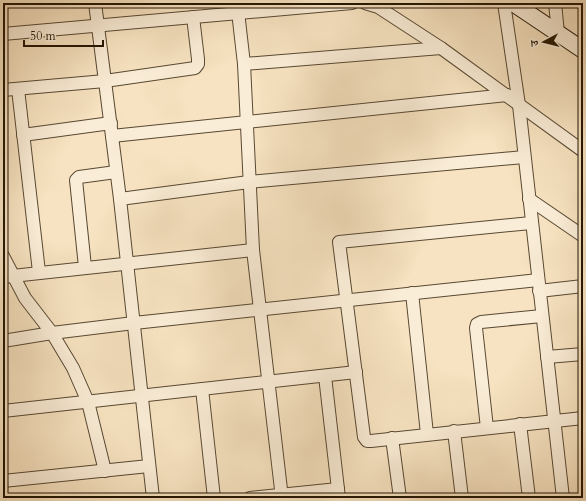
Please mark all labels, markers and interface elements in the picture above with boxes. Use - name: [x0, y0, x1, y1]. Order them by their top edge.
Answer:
- scale bar: [24, 22, 103, 48]
- north arrow: [524, 22, 564, 62]
- text: 50 m: [30, 28, 57, 44]
- text: उ: [527, 38, 542, 48]

